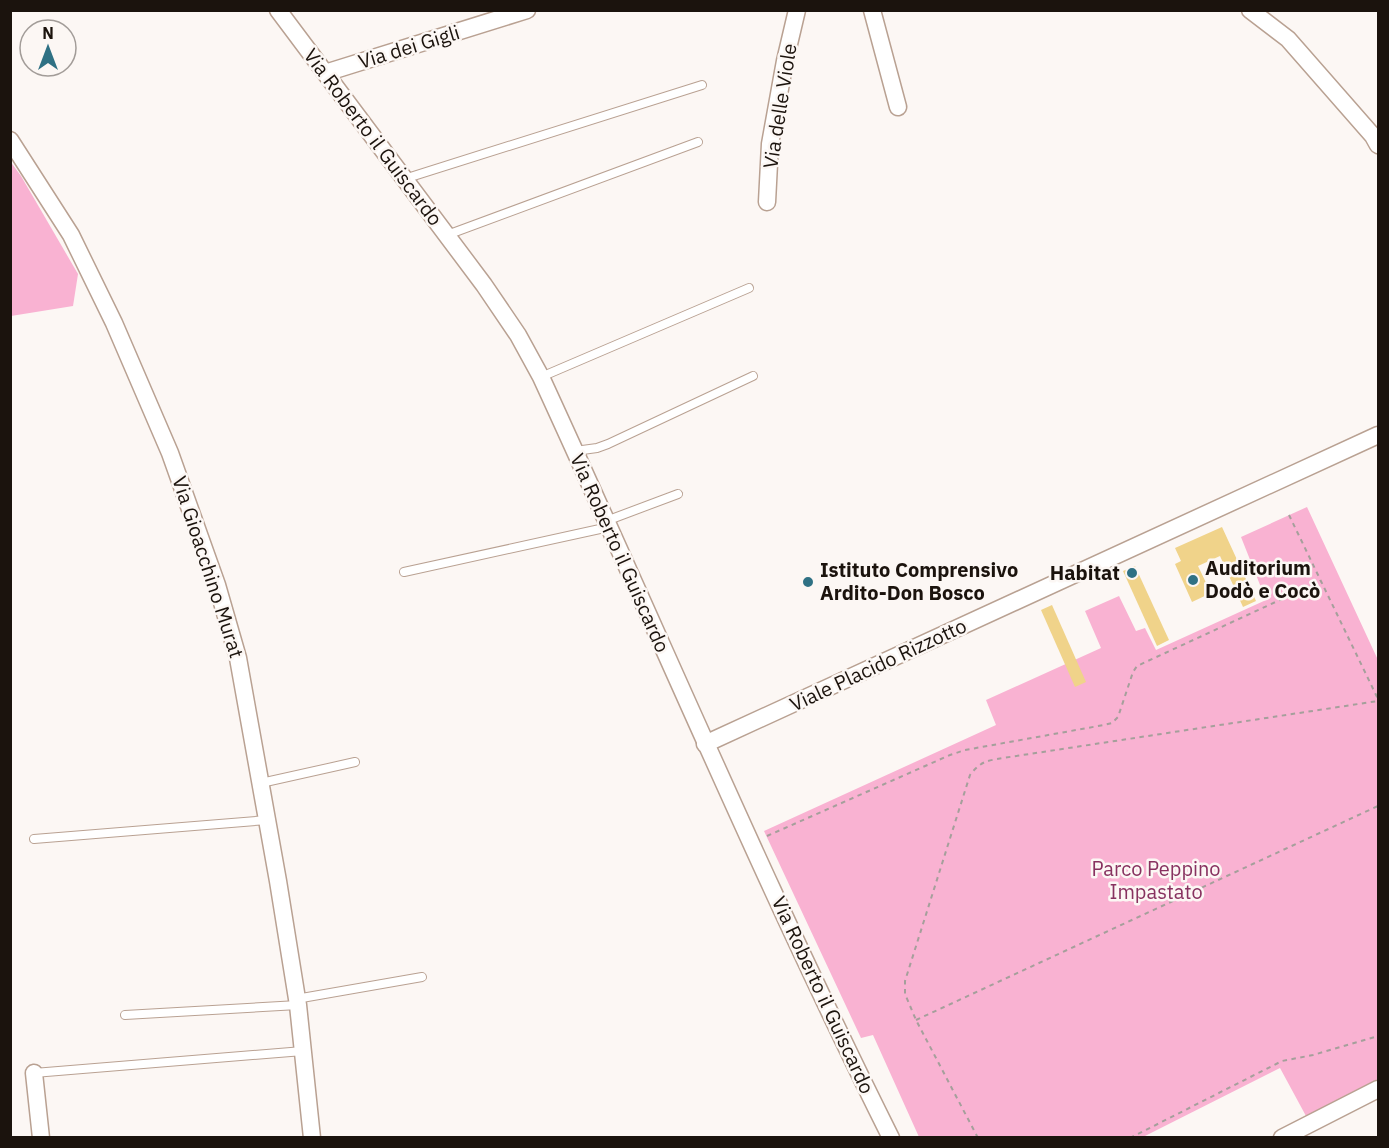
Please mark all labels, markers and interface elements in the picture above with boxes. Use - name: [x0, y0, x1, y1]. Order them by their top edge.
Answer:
- north arrow: [18, 18, 78, 78]
- street label: Via dei Gigli: [355, 18, 463, 75]
- text: N: [42, 23, 54, 43]
- street label: Via delle Viole: [756, 41, 803, 170]
- street label: Via Roberto il Guiscardo: [298, 43, 449, 231]
- street label: Via Roberto il Guiscardo: [564, 449, 677, 657]
- street label: Via Gioacchino Murat: [166, 473, 251, 661]
- place label: Auditorium Dodò e Cocò: [1205, 554, 1320, 604]
- place label: Istituto Comprensivo Ardito-Don Bosco: [820, 556, 1018, 606]
- place label: Habitat: [1050, 559, 1120, 586]
- marker: Habitat: [1125, 566, 1139, 580]
- marker: Auditorium Dodò e Cocò: [1186, 573, 1200, 587]
- marker: Istituto Comprensivo Ardito-Don Bosco: [801, 575, 815, 589]
- street label: Viale Placido Rizzotto: [785, 612, 971, 717]
- park label: Parco Peppino Impastato: [1091, 855, 1221, 905]
- street label: Via Roberto il Guiscardo: [766, 892, 881, 1098]

